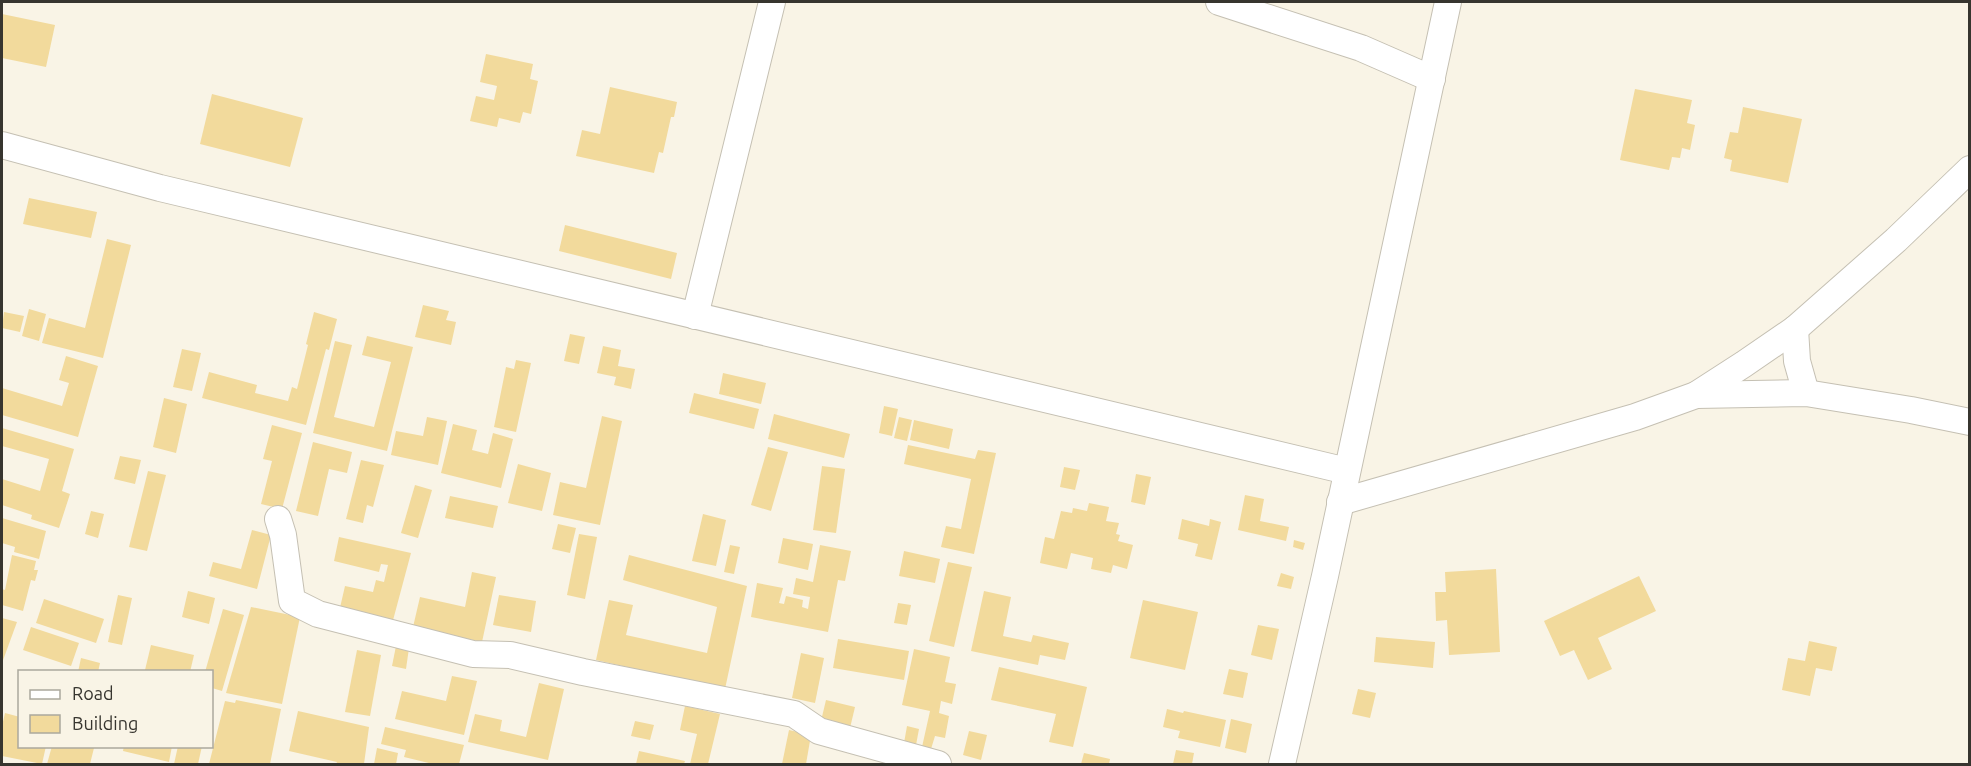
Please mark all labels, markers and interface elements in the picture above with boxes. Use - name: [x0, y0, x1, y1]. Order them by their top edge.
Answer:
- legend: [18, 670, 213, 748]
- text: Road: [72, 683, 114, 703]
- text: Building: [72, 713, 138, 733]

